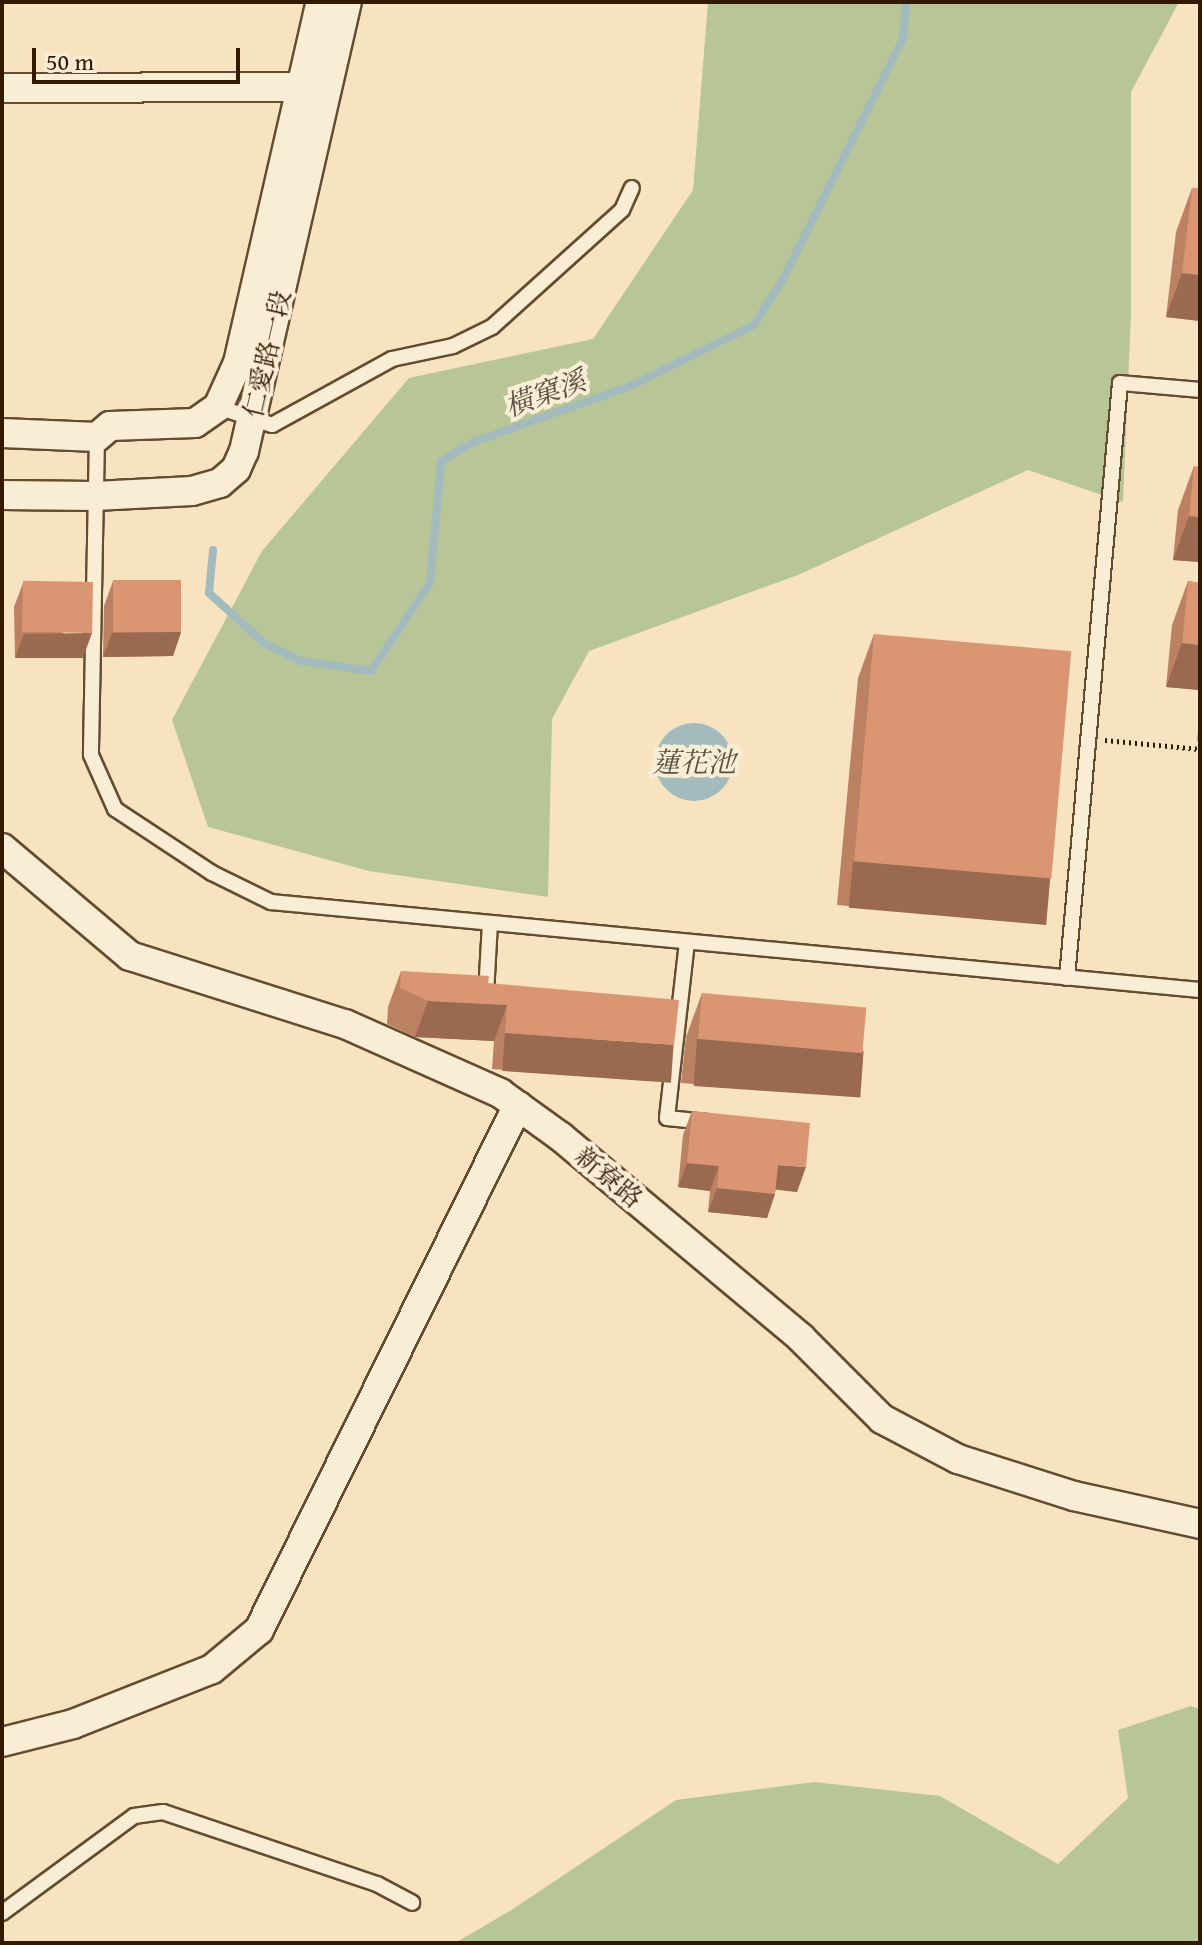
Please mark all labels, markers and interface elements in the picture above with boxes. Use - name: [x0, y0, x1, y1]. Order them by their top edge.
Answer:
- scale bar: [36, 32, 244, 82]
- text: 50 m: [46, 44, 94, 79]
- street label: 仁愛路一段: [237, 287, 297, 421]
- water label: 橫窠溪: [500, 363, 590, 423]
- water label: 蓮花池: [652, 745, 736, 779]
- street label: 新寮路: [569, 1140, 649, 1214]

